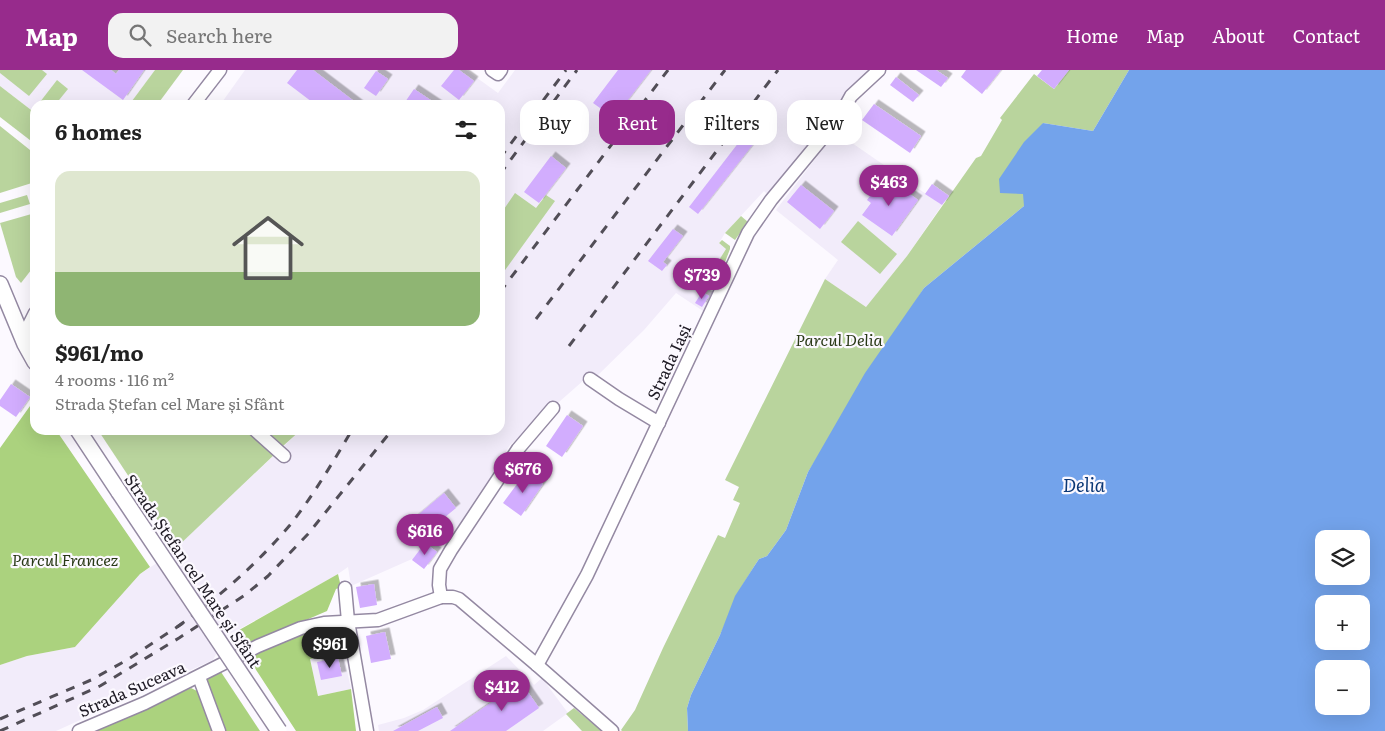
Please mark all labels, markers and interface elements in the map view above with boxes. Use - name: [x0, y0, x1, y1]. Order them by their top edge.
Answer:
- search box: [108, 13, 458, 58]
- text: Map: [25, 18, 78, 53]
- icon: search: [126, 21, 154, 49]
- text: Search here: [166, 21, 272, 49]
- text: Home: [1066, 22, 1118, 49]
- text: Map: [1146, 22, 1184, 49]
- text: About: [1212, 22, 1265, 49]
- text: Contact: [1293, 22, 1360, 49]
- chip: Buy: [520, 100, 589, 145]
- chip: Rent: [599, 100, 675, 145]
- chip: Filters: [685, 100, 777, 145]
- chip: New: [787, 100, 862, 145]
- text: 6 homes: [55, 115, 142, 146]
- icon: filters: [452, 116, 480, 144]
- pin: $463: [859, 164, 919, 207]
- text: $463: [870, 169, 908, 193]
- icon: home: [223, 203, 313, 293]
- pin: $739: [672, 258, 732, 300]
- text: $739: [684, 262, 720, 286]
- street label: Strada Iași: [640, 320, 696, 403]
- park label: Parcul Delia: [795, 327, 884, 351]
- text: $961/mo: [55, 336, 144, 367]
- text: 4 rooms · 116 m²: [55, 367, 174, 391]
- text: Strada Ștefan cel Mare și Sfânt: [55, 391, 285, 415]
- pin: $676: [493, 452, 553, 494]
- text: $676: [505, 456, 541, 480]
- street label: Strada Ștefan cel Mare și Sfânt: [120, 469, 268, 673]
- water label: Delia: [1063, 471, 1106, 498]
- pin: $616: [395, 514, 455, 556]
- text: $616: [408, 518, 442, 542]
- map controls: [1315, 530, 1370, 715]
- button: layers: [1315, 530, 1370, 585]
- park label: Parcul Francez: [12, 547, 119, 571]
- button: +: [1315, 595, 1370, 650]
- pin: $961: [300, 626, 360, 669]
- text: $961: [313, 631, 347, 655]
- street label: Strada Suceava: [74, 654, 189, 722]
- button: −: [1315, 660, 1370, 715]
- pin: $412: [472, 670, 532, 712]
- text: $412: [485, 674, 519, 698]

